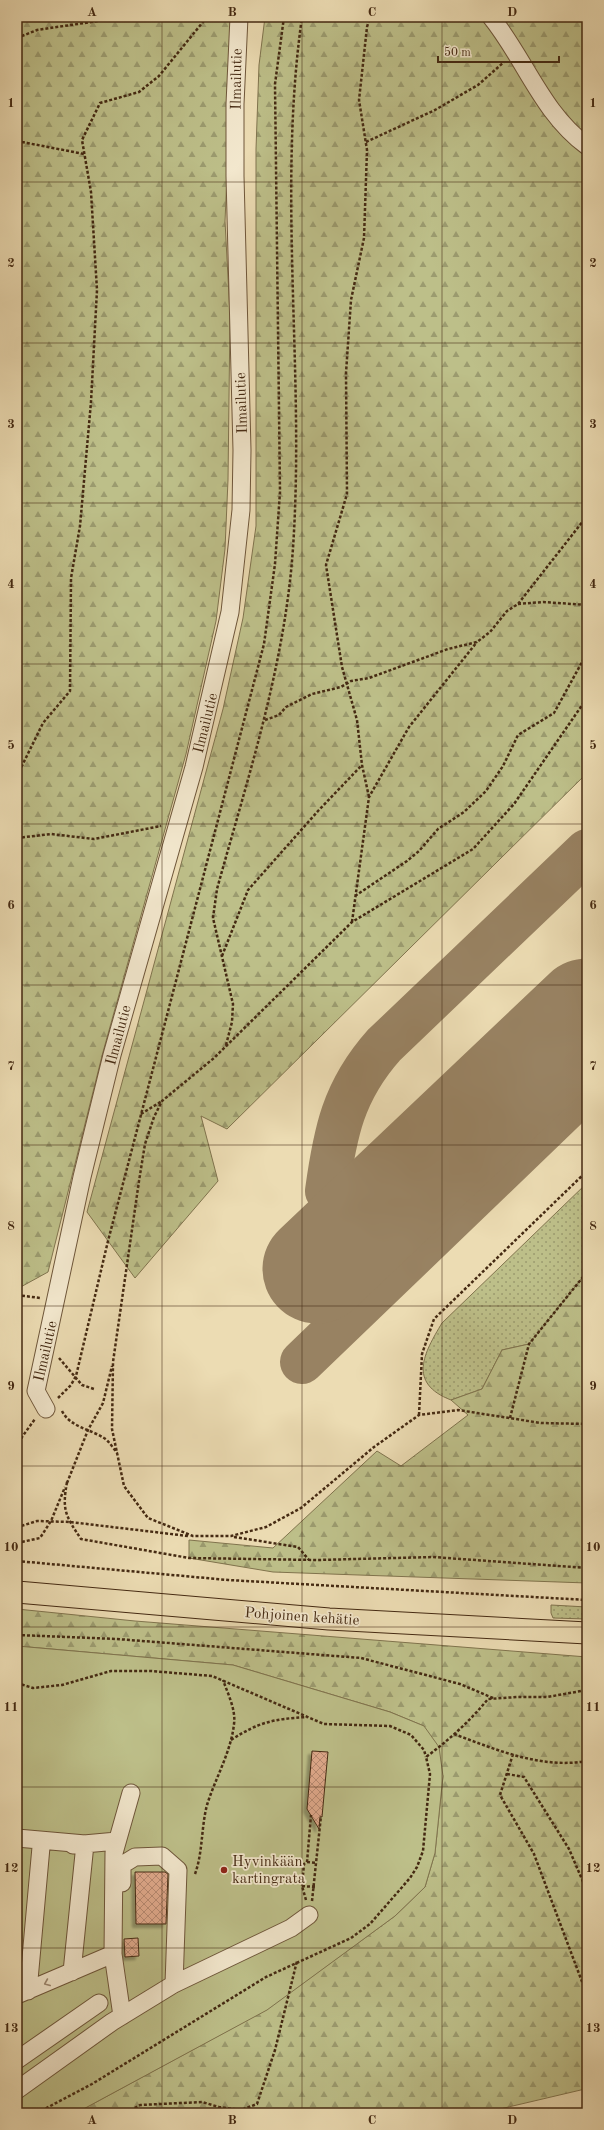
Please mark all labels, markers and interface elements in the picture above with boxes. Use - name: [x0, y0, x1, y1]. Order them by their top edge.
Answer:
- text: A: [87, 6, 97, 19]
- text: B: [227, 6, 237, 19]
- text: C: [368, 6, 376, 19]
- text: D: [507, 6, 517, 19]
- scale bar: [438, 38, 559, 64]
- text: 50 m: [444, 46, 471, 59]
- street label: Ilmailutie: [229, 48, 246, 110]
- text: 1: [7, 97, 15, 110]
- text: 1: [589, 97, 597, 110]
- text: 2: [7, 257, 15, 270]
- text: 2: [589, 257, 597, 270]
- street label: Ilmailutie: [234, 372, 251, 434]
- text: 3: [7, 418, 15, 431]
- text: 3: [589, 418, 597, 431]
- text: 4: [7, 578, 15, 591]
- text: 4: [589, 578, 597, 591]
- street label: Ilmailutie: [192, 692, 221, 755]
- text: 5: [7, 739, 15, 752]
- text: 5: [589, 739, 597, 752]
- text: 6: [7, 899, 15, 912]
- text: 6: [589, 899, 597, 912]
- street label: Ilmailutie: [104, 1004, 135, 1067]
- text: 7: [7, 1060, 15, 1073]
- text: 7: [589, 1060, 597, 1073]
- text: 8: [7, 1220, 15, 1233]
- text: 8: [589, 1220, 597, 1233]
- street label: Ilmailutie: [32, 1320, 61, 1383]
- text: 9: [7, 1380, 15, 1393]
- text: 9: [589, 1380, 597, 1393]
- text: 10: [3, 1541, 19, 1554]
- text: 10: [585, 1541, 601, 1554]
- street label: Pohjoinen kehätie: [244, 1606, 360, 1629]
- text: 11: [3, 1701, 19, 1714]
- text: 11: [585, 1701, 601, 1714]
- place label: Hyvinkään kartingrata: [232, 1855, 306, 1887]
- text: 12: [3, 1862, 19, 1875]
- text: 12: [585, 1862, 601, 1875]
- marker: Hyvinkään kartingrata: [219, 1865, 229, 1875]
- one-way arrow: [44, 1978, 51, 1986]
- text: 13: [3, 2022, 19, 2035]
- text: 13: [585, 2022, 601, 2035]
- text: A: [87, 2114, 97, 2127]
- text: B: [227, 2114, 237, 2127]
- text: C: [368, 2114, 376, 2127]
- text: D: [507, 2114, 517, 2127]

